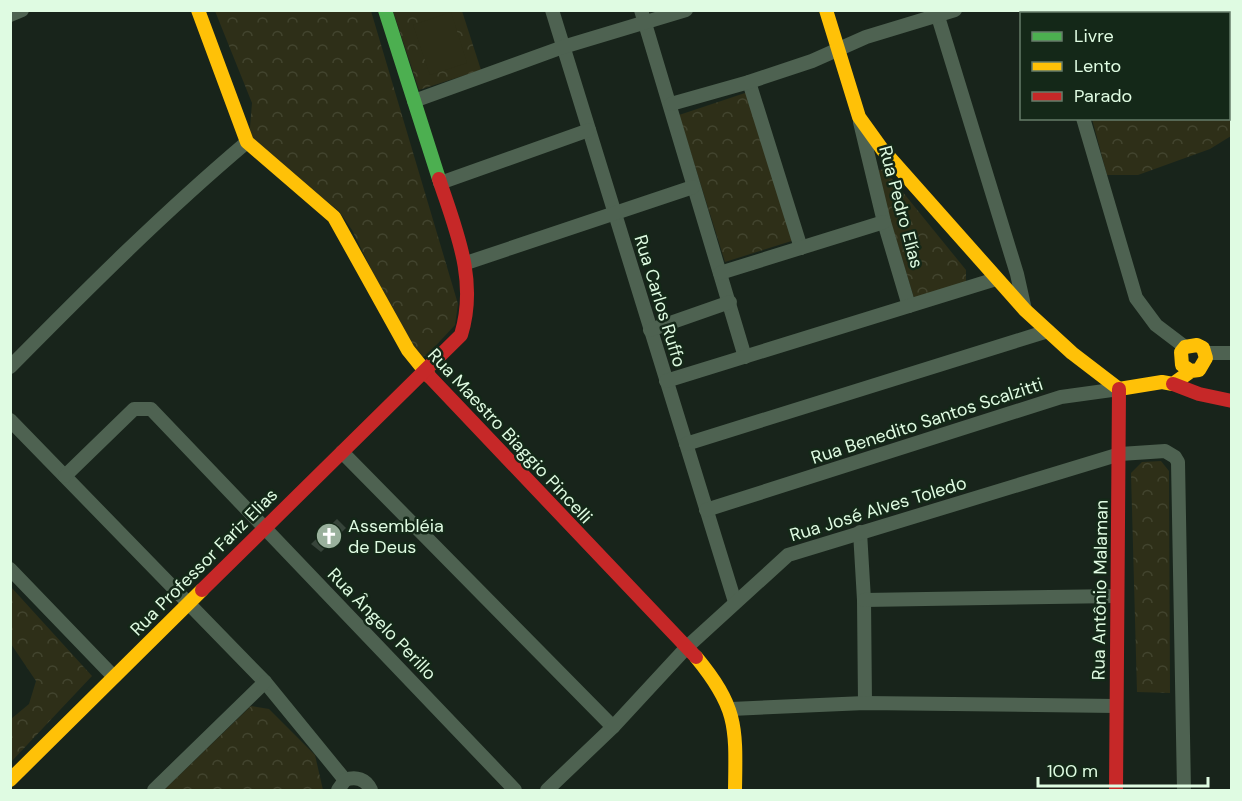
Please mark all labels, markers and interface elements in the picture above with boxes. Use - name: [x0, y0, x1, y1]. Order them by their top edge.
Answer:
- legend: [1020, 12, 1230, 120]
- text: Livre: [1074, 24, 1114, 48]
- text: Lento: [1074, 54, 1121, 78]
- text: Parado: [1074, 84, 1132, 108]
- street label: Rua Pedro Elías: [873, 143, 929, 271]
- street label: Rua Carlos Ruffo: [628, 232, 692, 370]
- street label: Rua Maestro Biaggio Pincelli: [422, 343, 598, 529]
- street label: Rua Benedito Santos Scalzitti: [808, 372, 1046, 470]
- street label: Rua José Alves Toledo: [787, 471, 969, 547]
- street label: Rua Professor Fariz Elias: [125, 483, 283, 641]
- street label: Rua Antônio Malaman: [1086, 500, 1114, 680]
- place label: Assembléia de Deus: [348, 514, 444, 559]
- church icon: Assembléia de Deus: [314, 521, 344, 551]
- street label: Rua Ângelo Perillo: [322, 563, 442, 685]
- scale bar: [1038, 750, 1208, 788]
- text: 100 m: [1047, 759, 1098, 783]

